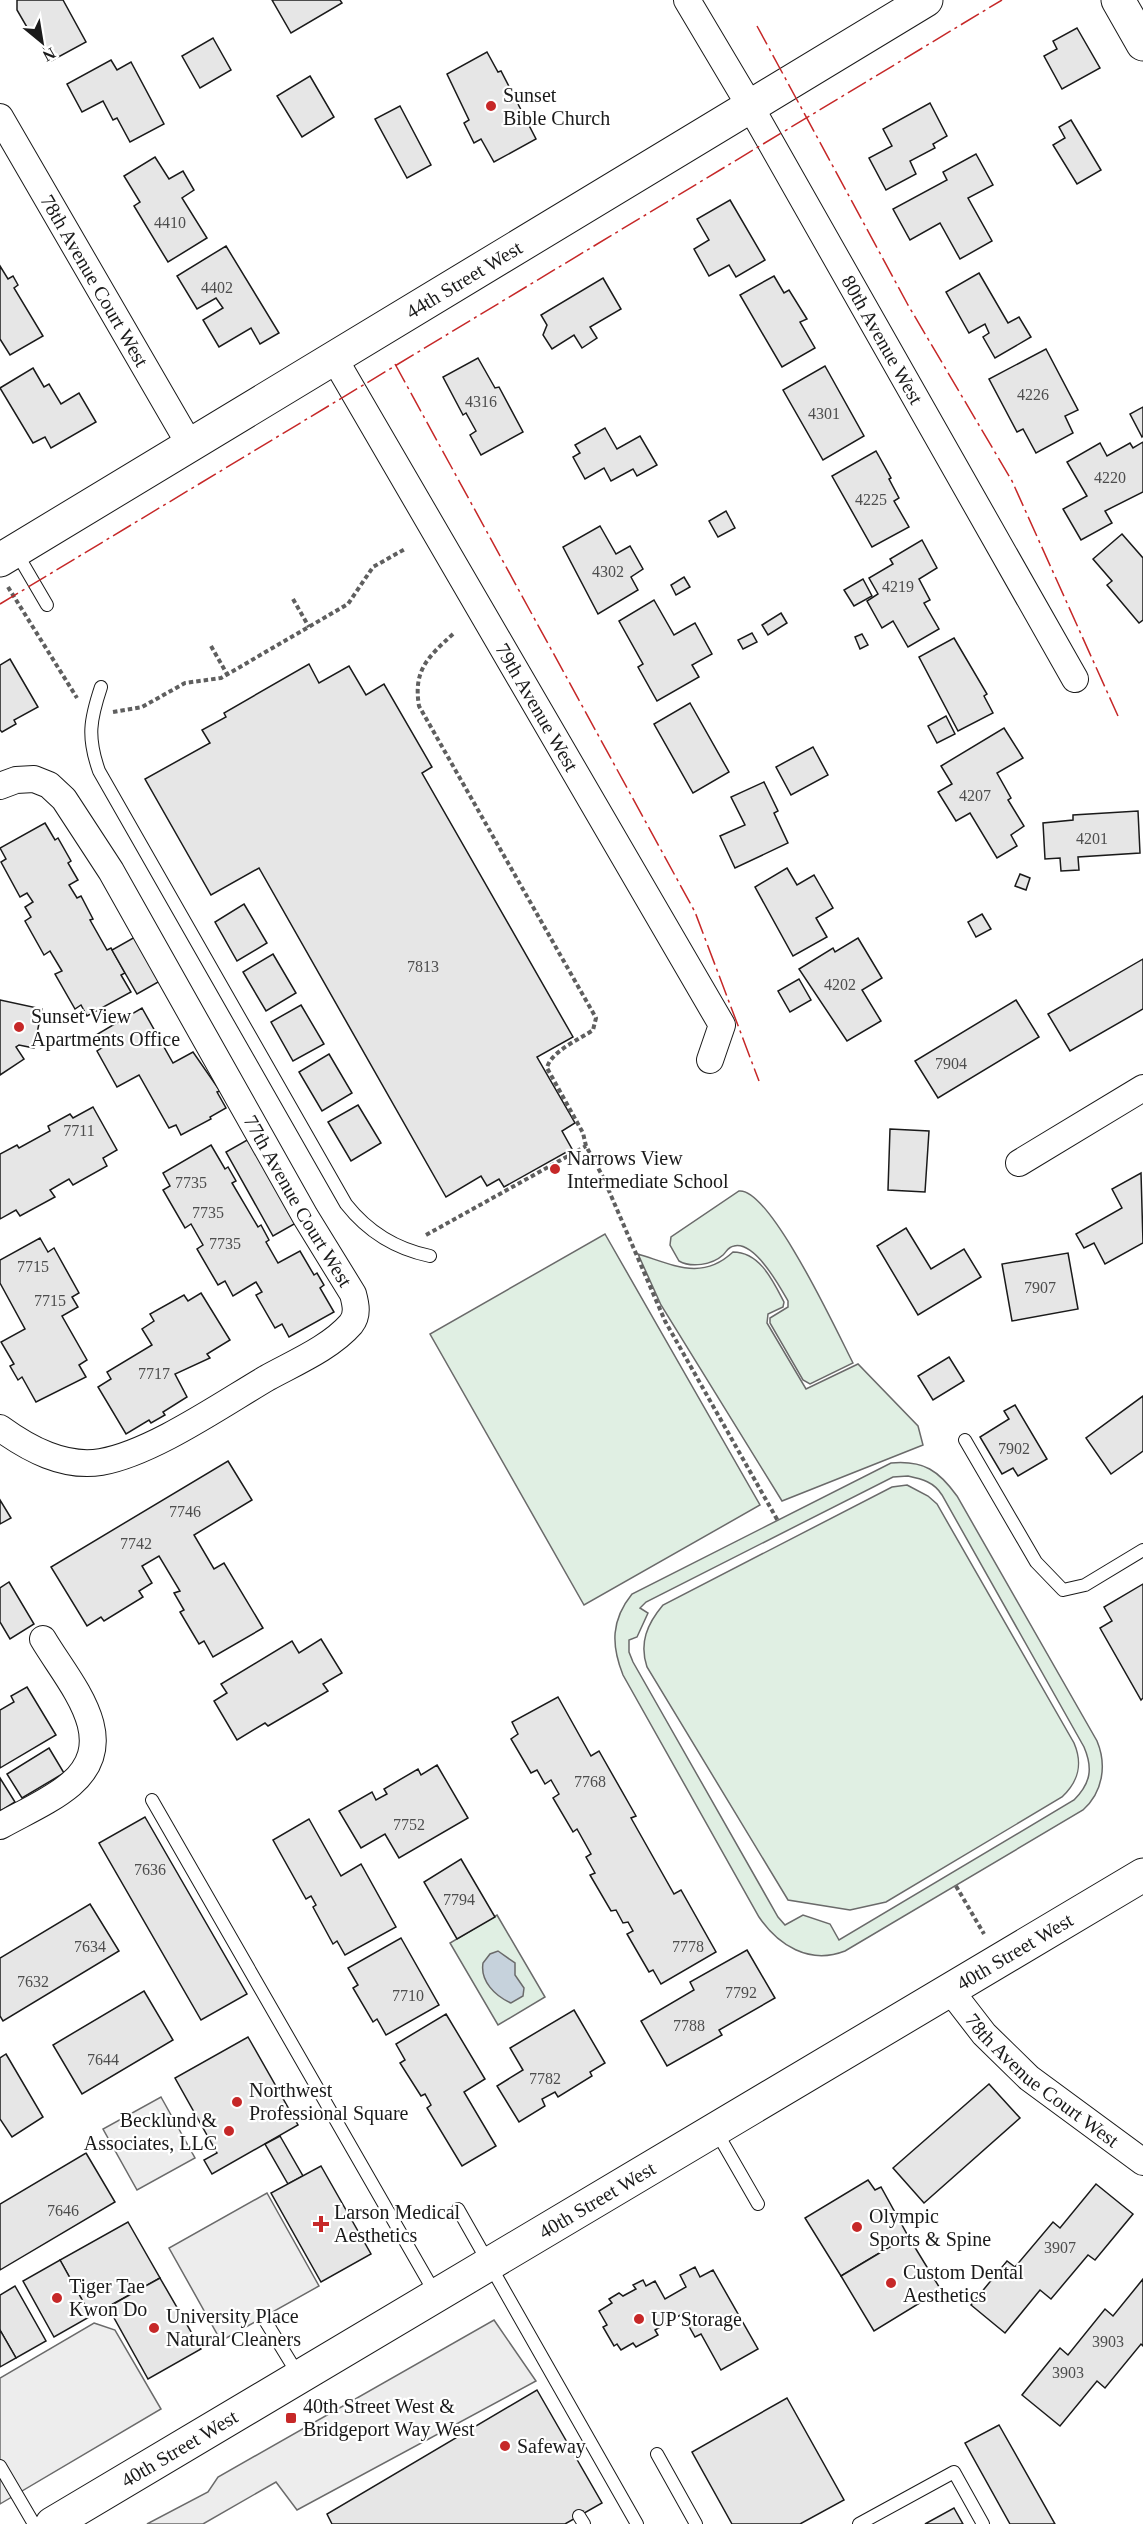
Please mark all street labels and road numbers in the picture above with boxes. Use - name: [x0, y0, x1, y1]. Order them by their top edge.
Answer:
- street label: 78th Avenue Court West: [36, 191, 153, 371]
- street label: 44th Street West: [402, 236, 526, 323]
- street label: 80th Avenue West: [837, 271, 928, 408]
- street label: 79th Avenue West: [491, 639, 583, 776]
- street label: 77th Avenue Court West: [240, 1111, 357, 1291]
- street label: 40th Street West: [952, 1908, 1077, 1994]
- street label: 78th Avenue Court West: [961, 2009, 1124, 2152]
- street label: 40th Street West: [535, 2157, 659, 2243]
- street label: 40th Street West: [117, 2405, 242, 2491]

